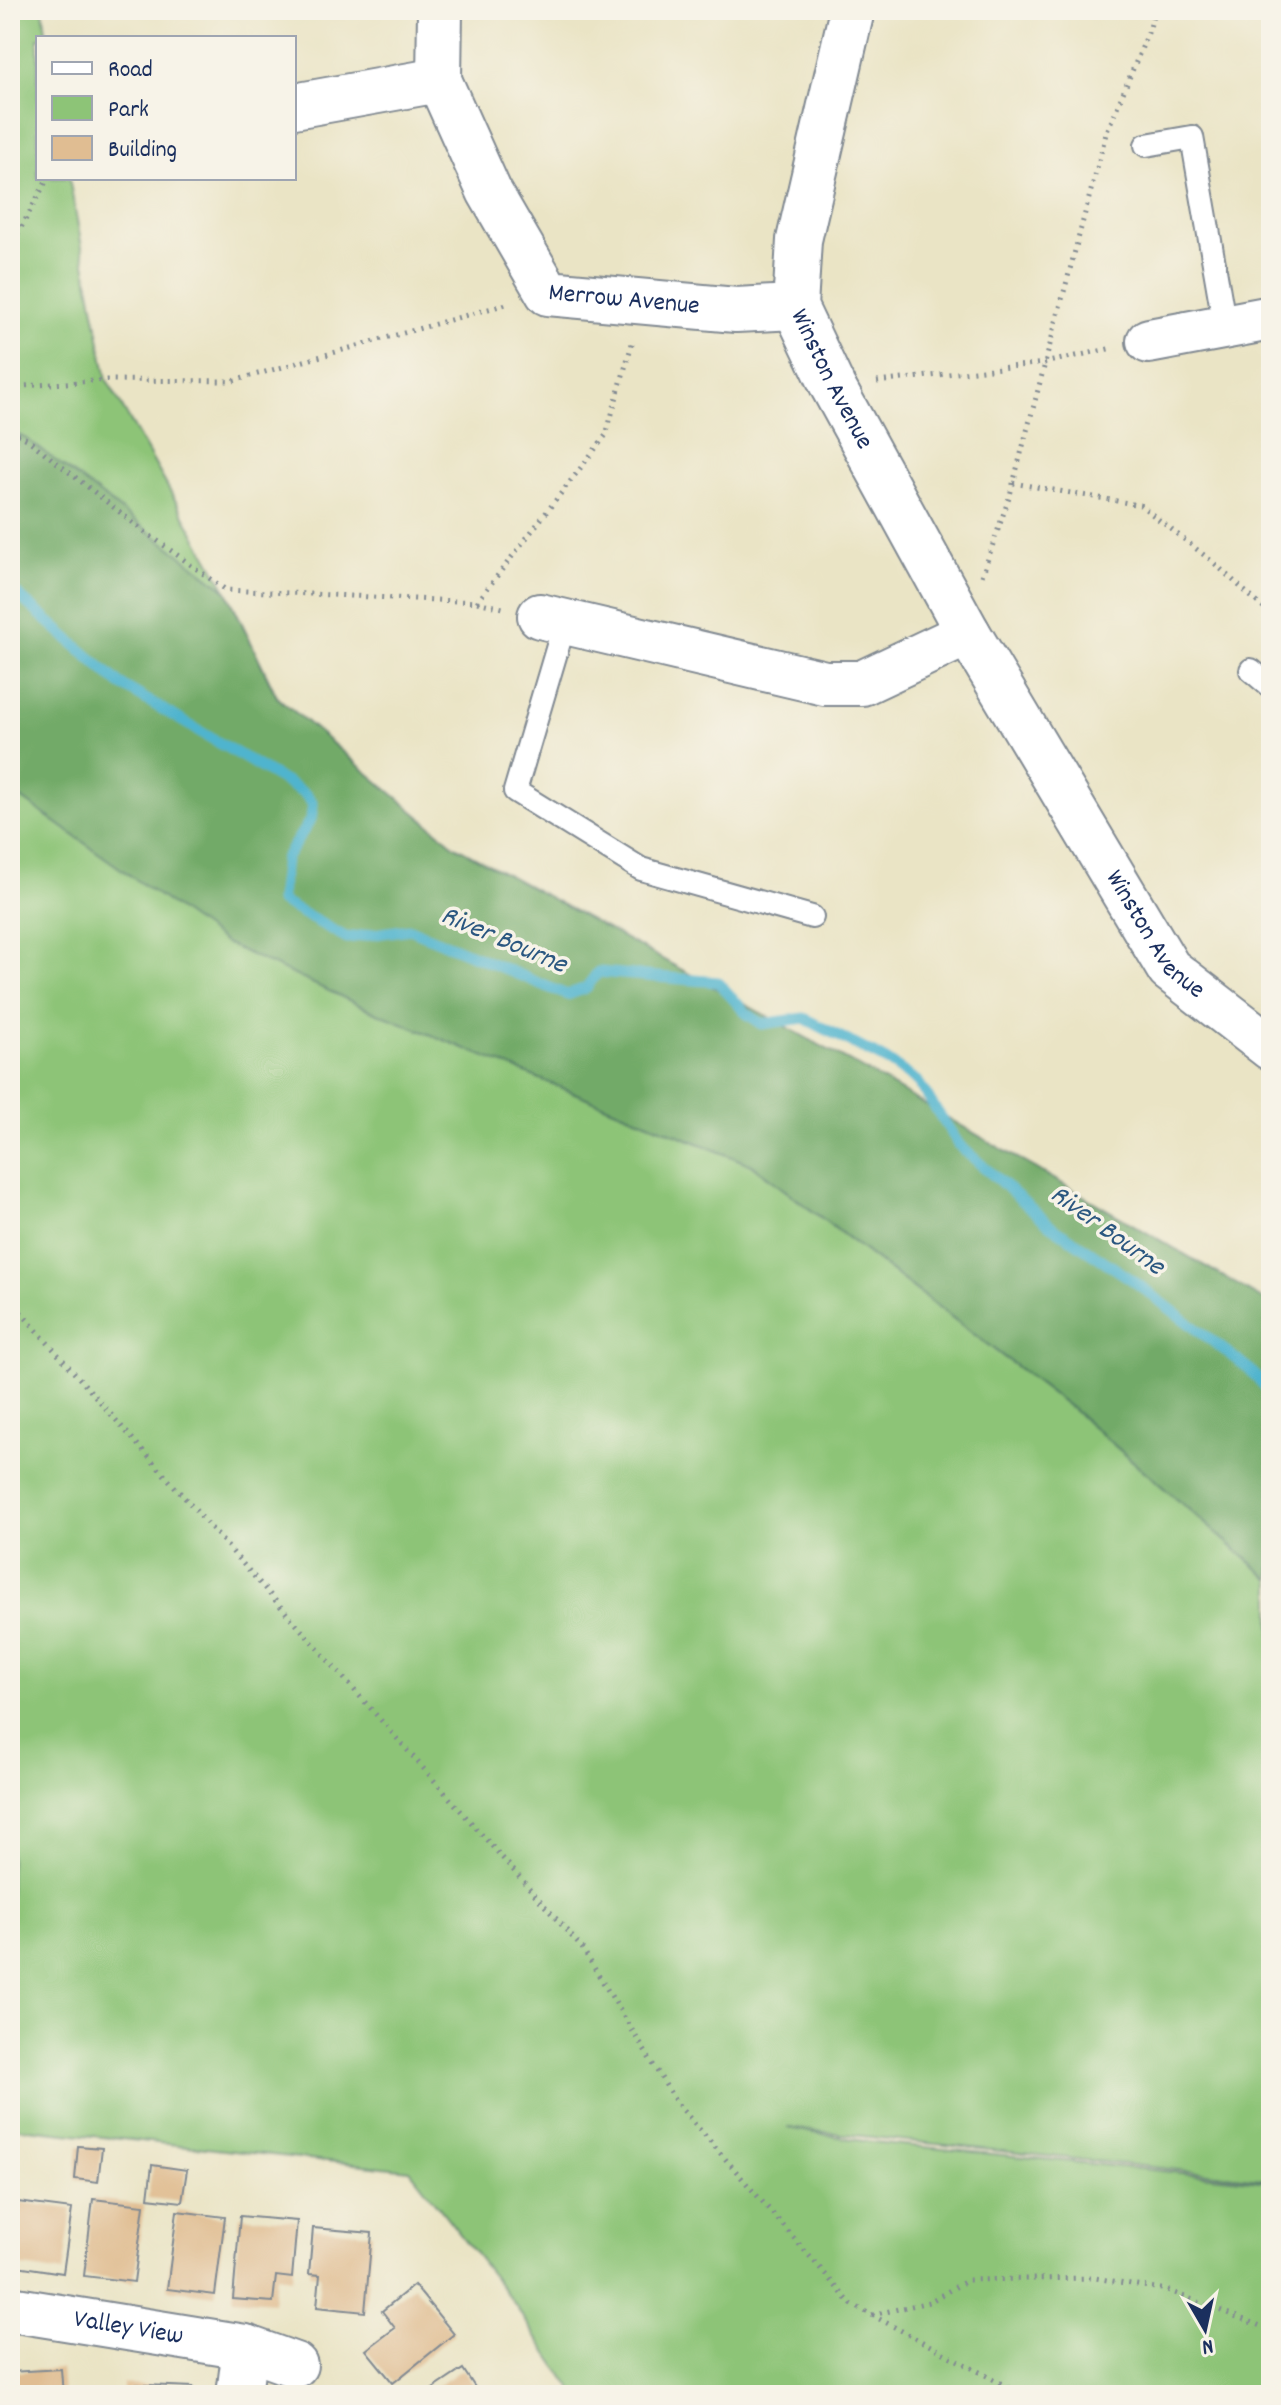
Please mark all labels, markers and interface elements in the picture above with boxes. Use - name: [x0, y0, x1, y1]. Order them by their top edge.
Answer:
- legend: [36, 36, 296, 180]
- text: Road: [108, 54, 153, 88]
- text: Park: [108, 94, 149, 128]
- text: Building: [108, 134, 177, 168]
- street label: Merrow Avenue: [547, 275, 701, 325]
- street label: Winston Avenue: [780, 303, 882, 456]
- street label: Winston Avenue: [1095, 863, 1212, 1009]
- water label: River Bourne: [434, 898, 574, 987]
- water label: River Bourne: [1040, 1177, 1173, 1288]
- north arrow: [1165, 2289, 1245, 2369]
- street label: Valley View: [71, 2301, 186, 2355]
- text: N: [1200, 2329, 1215, 2361]

